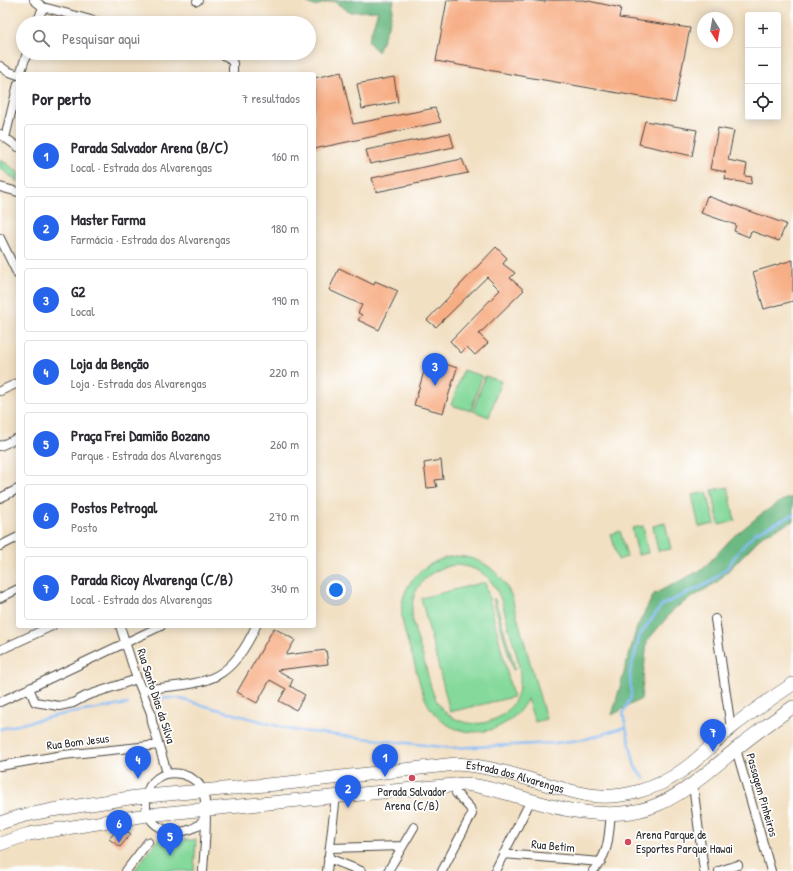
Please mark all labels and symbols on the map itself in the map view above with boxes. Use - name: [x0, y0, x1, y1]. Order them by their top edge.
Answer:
- north arrow: [697, 12, 733, 48]
- pin: 3: [422, 353, 448, 386]
- your location: [326, 580, 346, 600]
- street label: Rua Santo Dias da Silva: [133, 646, 180, 746]
- pin: 7: [700, 719, 726, 752]
- street label: Rua Bom Jesus: [46, 729, 111, 754]
- pin: 1: [372, 744, 398, 777]
- pin: 4: [125, 746, 151, 779]
- street label: Passagem Pinheiros: [742, 751, 783, 839]
- street label: Estrada dos Alvarengas: [465, 756, 566, 797]
- marker: Parada Salvador Arena (C/B): [407, 773, 417, 783]
- pin: 2: [335, 775, 361, 808]
- place label: Parada Salvador Arena (C/B): [378, 783, 447, 814]
- pin: 6: [106, 810, 132, 843]
- pin: 5: [157, 823, 183, 856]
- place label: Arena Parque de Esportes Parque Hawai: [636, 826, 733, 857]
- street label: Rua Betim: [531, 835, 575, 856]
- marker: Arena Parque de Esportes Parque Hawai: [623, 837, 633, 847]

